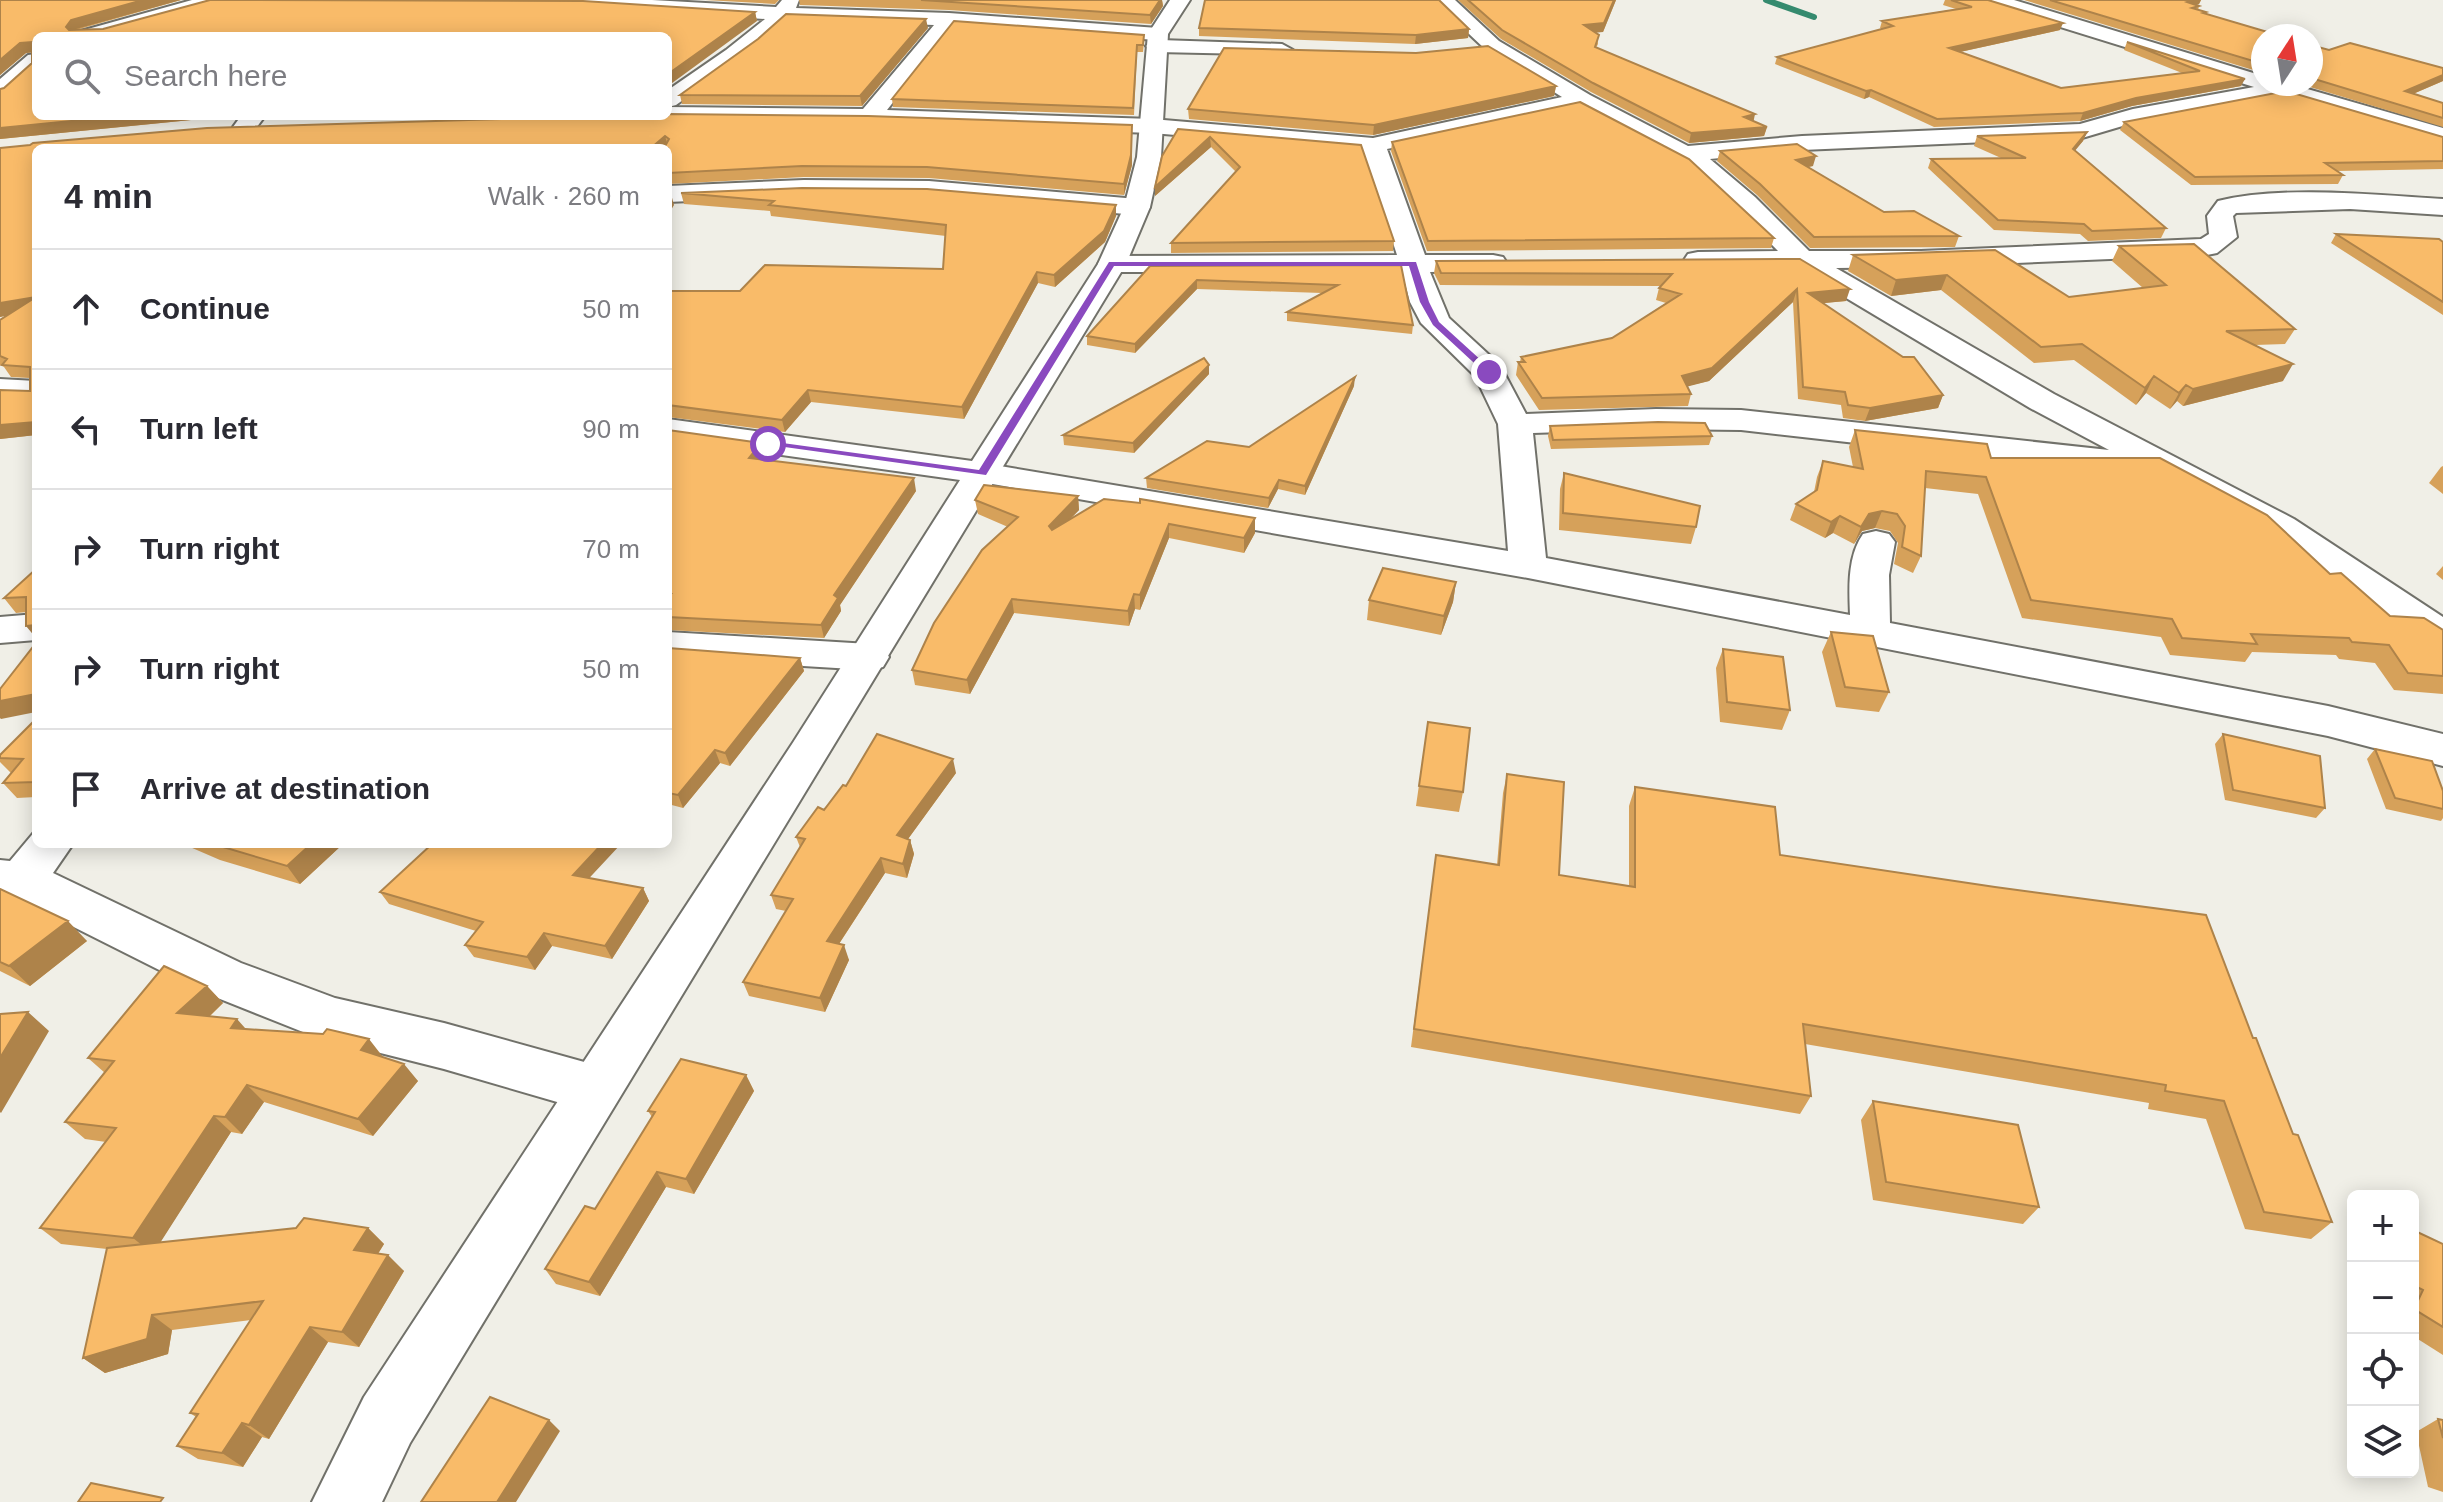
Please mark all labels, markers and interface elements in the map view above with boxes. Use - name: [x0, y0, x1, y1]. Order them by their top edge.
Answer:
- north arrow: [2251, 24, 2323, 96]
- search box: [32, 32, 672, 120]
- icon: search: [60, 54, 104, 98]
- text: Search here: [124, 59, 287, 92]
- text: 4 min: [64, 177, 153, 215]
- text: Walk · 260 m: [488, 181, 640, 211]
- icon: ahead: [64, 287, 108, 331]
- text: Continue: [140, 292, 270, 325]
- text: 50 m: [582, 294, 640, 324]
- route end: [1471, 354, 1507, 390]
- icon: left: [64, 407, 108, 451]
- text: Turn left: [140, 412, 258, 445]
- text: 90 m: [582, 414, 640, 444]
- route start: [750, 426, 786, 462]
- icon: right: [64, 527, 108, 571]
- text: Turn right: [140, 532, 279, 565]
- text: 70 m: [582, 534, 640, 564]
- icon: right: [64, 647, 108, 691]
- text: Turn right: [140, 652, 279, 685]
- text: 50 m: [582, 654, 640, 684]
- icon: arrive: [64, 767, 108, 811]
- text: Arrive at destination: [140, 772, 430, 805]
- map controls: [2347, 1190, 2419, 1478]
- button: +: [2347, 1190, 2419, 1262]
- button: −: [2347, 1262, 2419, 1334]
- button: locate: [2347, 1334, 2419, 1406]
- button: layers: [2347, 1406, 2419, 1478]

